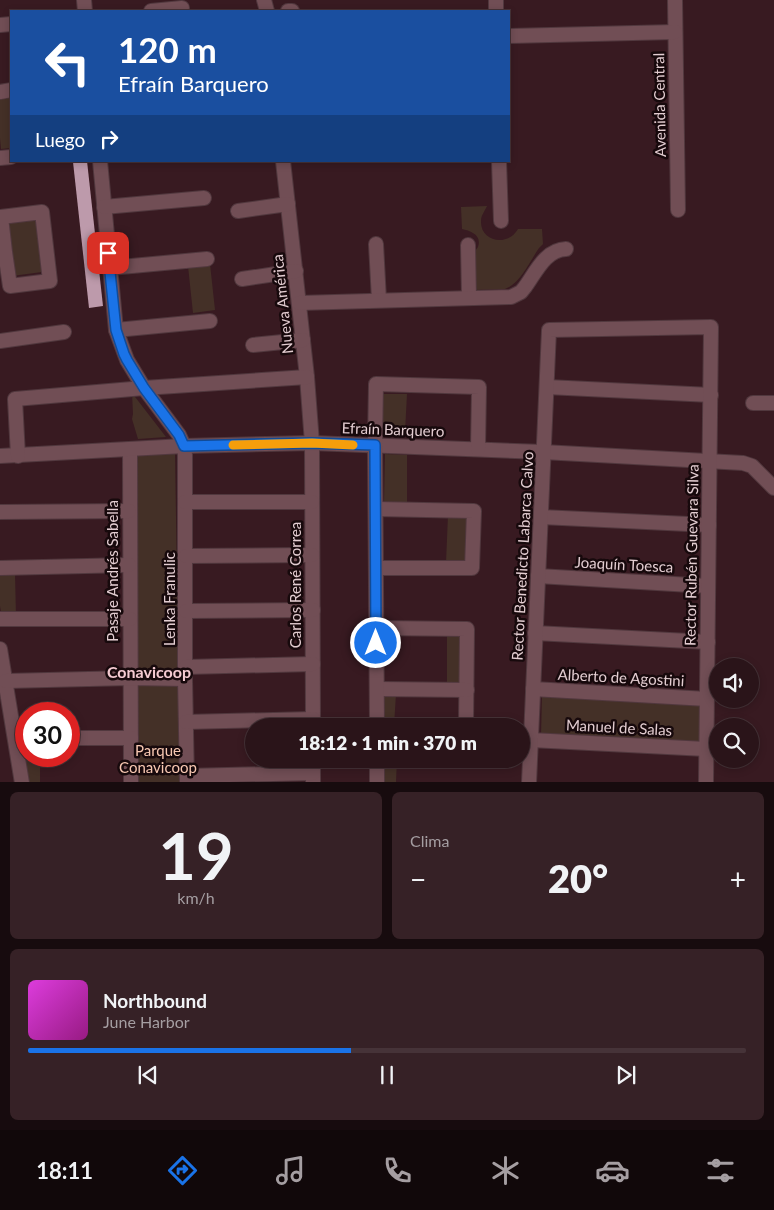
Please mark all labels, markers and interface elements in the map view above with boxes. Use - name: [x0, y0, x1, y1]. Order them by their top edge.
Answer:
- text: 120 m: [118, 28, 217, 70]
- icon: left: [35, 30, 100, 95]
- street label: Avenida Central: [649, 53, 669, 157]
- text: Efraín Barquero: [118, 70, 269, 97]
- icon: right: [95, 125, 123, 153]
- text: Luego: [35, 128, 85, 151]
- pin: [87, 232, 129, 274]
- icon: arrive: [94, 239, 122, 267]
- street label: Nueva América: [268, 253, 296, 355]
- street label: Efraín Barquero: [341, 418, 445, 440]
- street label: Rector Benedicto Labarca Calvo: [508, 451, 536, 661]
- street label: Rector Rubén Guevara Silva: [680, 464, 702, 646]
- street label: Pasaje Andrés Sabella: [103, 500, 121, 642]
- street label: Carlos René Correa: [286, 522, 304, 648]
- street label: Lenka Franulic: [160, 552, 178, 646]
- street label: Joaquín Toesca: [574, 552, 674, 576]
- position arrow: [349, 616, 401, 668]
- map controls: [709, 658, 759, 768]
- button: sound: [709, 658, 759, 708]
- district label: Conavicoop: [107, 662, 191, 681]
- street label: Alberto de Agostini: [557, 665, 685, 689]
- speed limit sign: 30: [15, 702, 80, 767]
- street label: Manuel de Salas: [565, 715, 673, 739]
- button: search: [709, 718, 759, 768]
- text: 18:12 · 1 min · 370 m: [298, 731, 477, 754]
- park label: Parque Conavicoop: [119, 741, 197, 776]
- text: 19: [158, 816, 234, 894]
- text: Clima: [410, 831, 449, 850]
- text: 20°: [548, 855, 608, 901]
- text: −: [410, 862, 426, 896]
- text: +: [730, 862, 746, 896]
- text: km/h: [177, 888, 215, 907]
- text: Northbound: [103, 989, 207, 1012]
- text: June Harbor: [103, 1012, 190, 1031]
- icon: previous: [134, 1061, 162, 1089]
- icon: pause: [373, 1061, 401, 1089]
- icon: next: [612, 1061, 640, 1089]
- icon: directions: [165, 1153, 200, 1188]
- icon: music: [273, 1153, 308, 1188]
- icon: phone: [380, 1153, 415, 1188]
- icon: climate: [488, 1153, 523, 1188]
- icon: car: [595, 1153, 630, 1188]
- icon: filters: [703, 1153, 738, 1188]
- text: 18:11: [36, 1157, 93, 1184]

